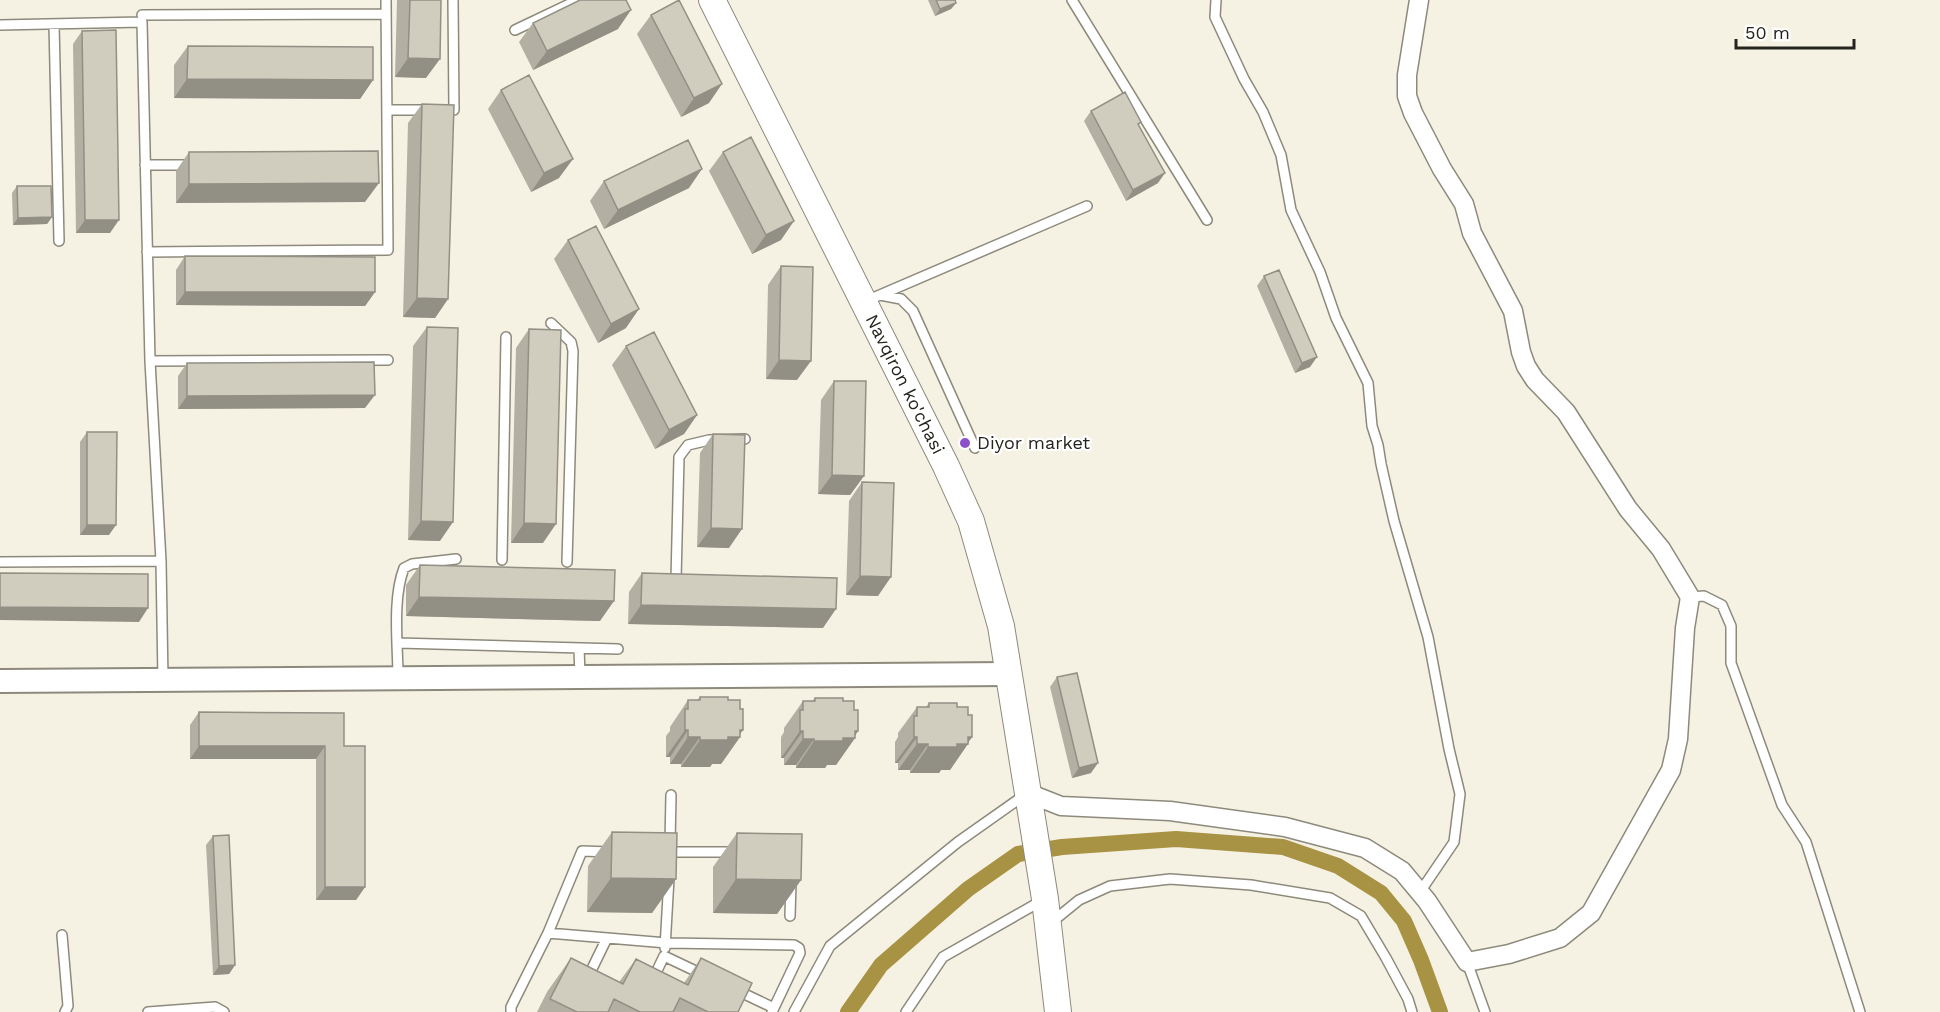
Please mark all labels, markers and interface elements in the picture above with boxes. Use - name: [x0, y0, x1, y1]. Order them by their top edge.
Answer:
- scale bar: [1736, 12, 1854, 50]
- text: 50 m: [1745, 22, 1790, 43]
- street label: Navqiron ko'chasi: [862, 311, 949, 457]
- place label: Diyor market: [977, 432, 1091, 453]
- marker: Diyor market: [958, 436, 972, 450]

